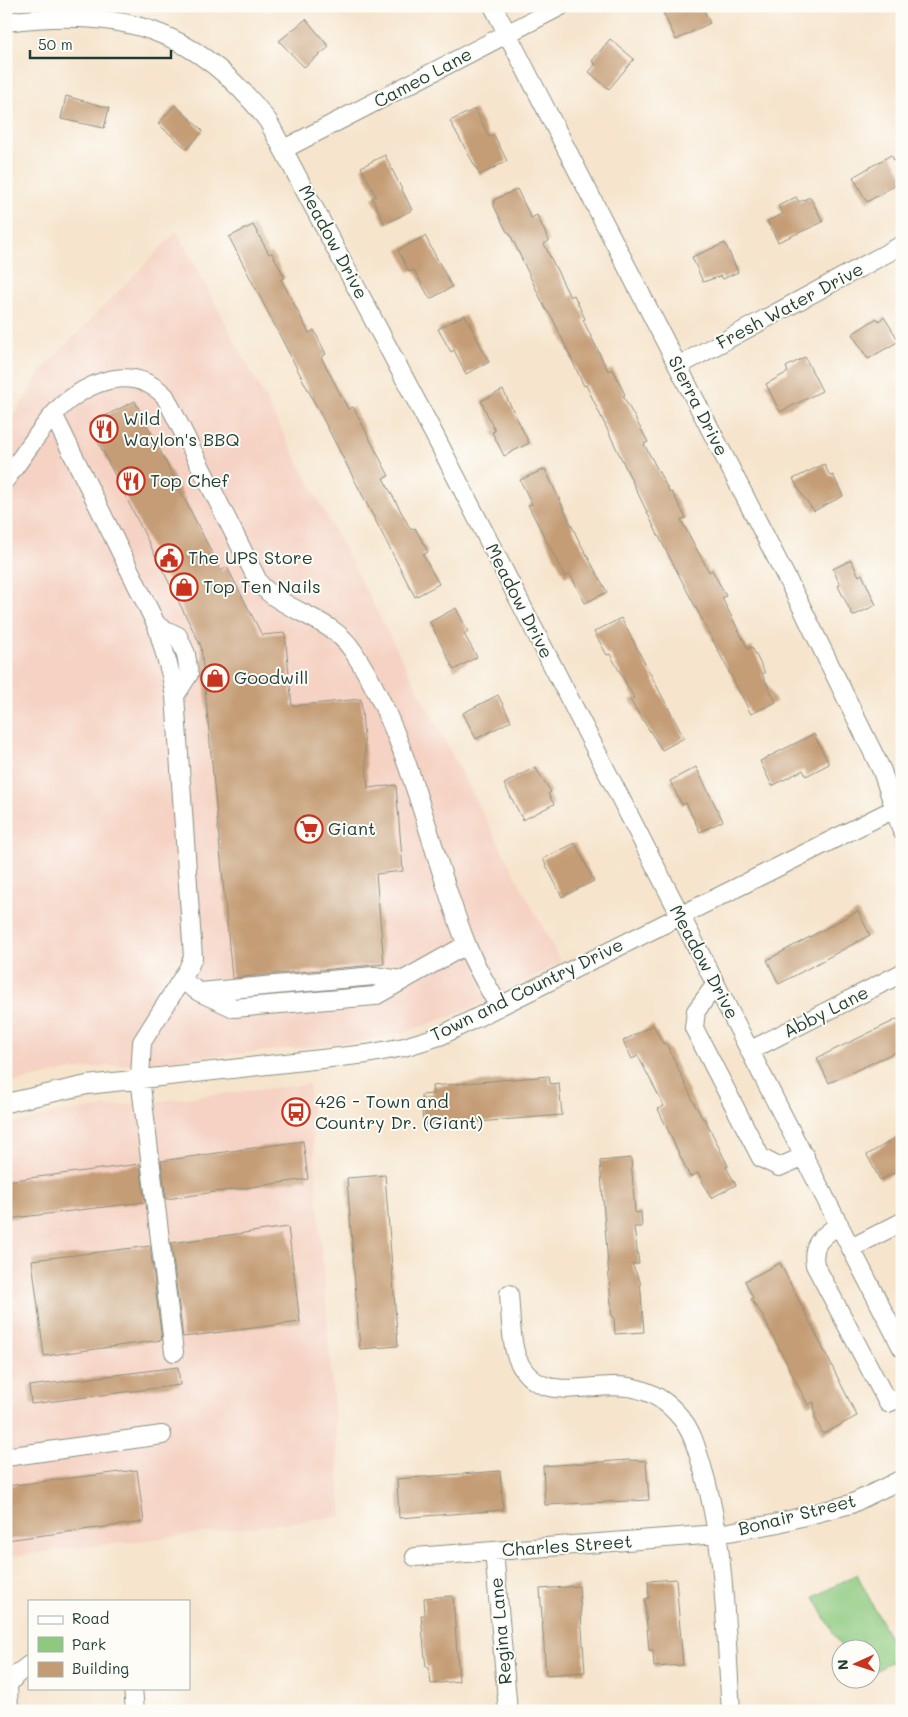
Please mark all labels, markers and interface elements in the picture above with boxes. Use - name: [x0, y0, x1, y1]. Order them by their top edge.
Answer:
- scale bar: [30, 28, 171, 60]
- text: 50 m: [38, 34, 73, 54]
- street label: Cameo Lane: [369, 41, 476, 113]
- street label: Meadow Drive: [294, 180, 374, 303]
- street label: Fresh Water Drive: [712, 256, 867, 354]
- street label: Sierra Drive: [663, 351, 734, 460]
- place label: Wild Waylon's BBQ: [123, 406, 239, 451]
- restaurant icon: Wild Waylon's BBQ: [89, 414, 119, 444]
- restaurant icon: Top Chef: [116, 466, 146, 496]
- place label: Top Chef: [150, 468, 230, 492]
- street label: Meadow Drive: [481, 539, 559, 662]
- public building icon: The UPS Store: [154, 543, 184, 573]
- place label: The UPS Store: [188, 545, 313, 569]
- shop icon: Top Ten Nails: [169, 572, 199, 602]
- place label: Top Ten Nails: [203, 574, 321, 598]
- shop icon: Goodwill: [200, 663, 230, 693]
- place label: Goodwill: [234, 665, 309, 689]
- supermarket icon: Giant: [294, 814, 324, 844]
- place label: Giant: [328, 816, 376, 840]
- street label: Meadow Drive: [665, 900, 745, 1023]
- street label: Town and Country Drive: [426, 932, 627, 1046]
- street label: Abby Lane: [779, 979, 872, 1043]
- place label: 426 - Town and Country Dr. (Giant): [315, 1089, 483, 1134]
- bus stop icon: 426 - Town and Country Dr. (Giant): [281, 1097, 311, 1127]
- street label: Bonair Street: [735, 1488, 858, 1540]
- street label: Charles Street: [501, 1528, 633, 1562]
- street label: Regina Lane: [483, 1577, 517, 1686]
- legend: [28, 1600, 190, 1690]
- text: Road: [72, 1608, 109, 1628]
- text: Park: [72, 1634, 106, 1654]
- north arrow: [830, 1640, 880, 1690]
- text: Building: [72, 1658, 129, 1678]
- text: N: [833, 1659, 852, 1671]

